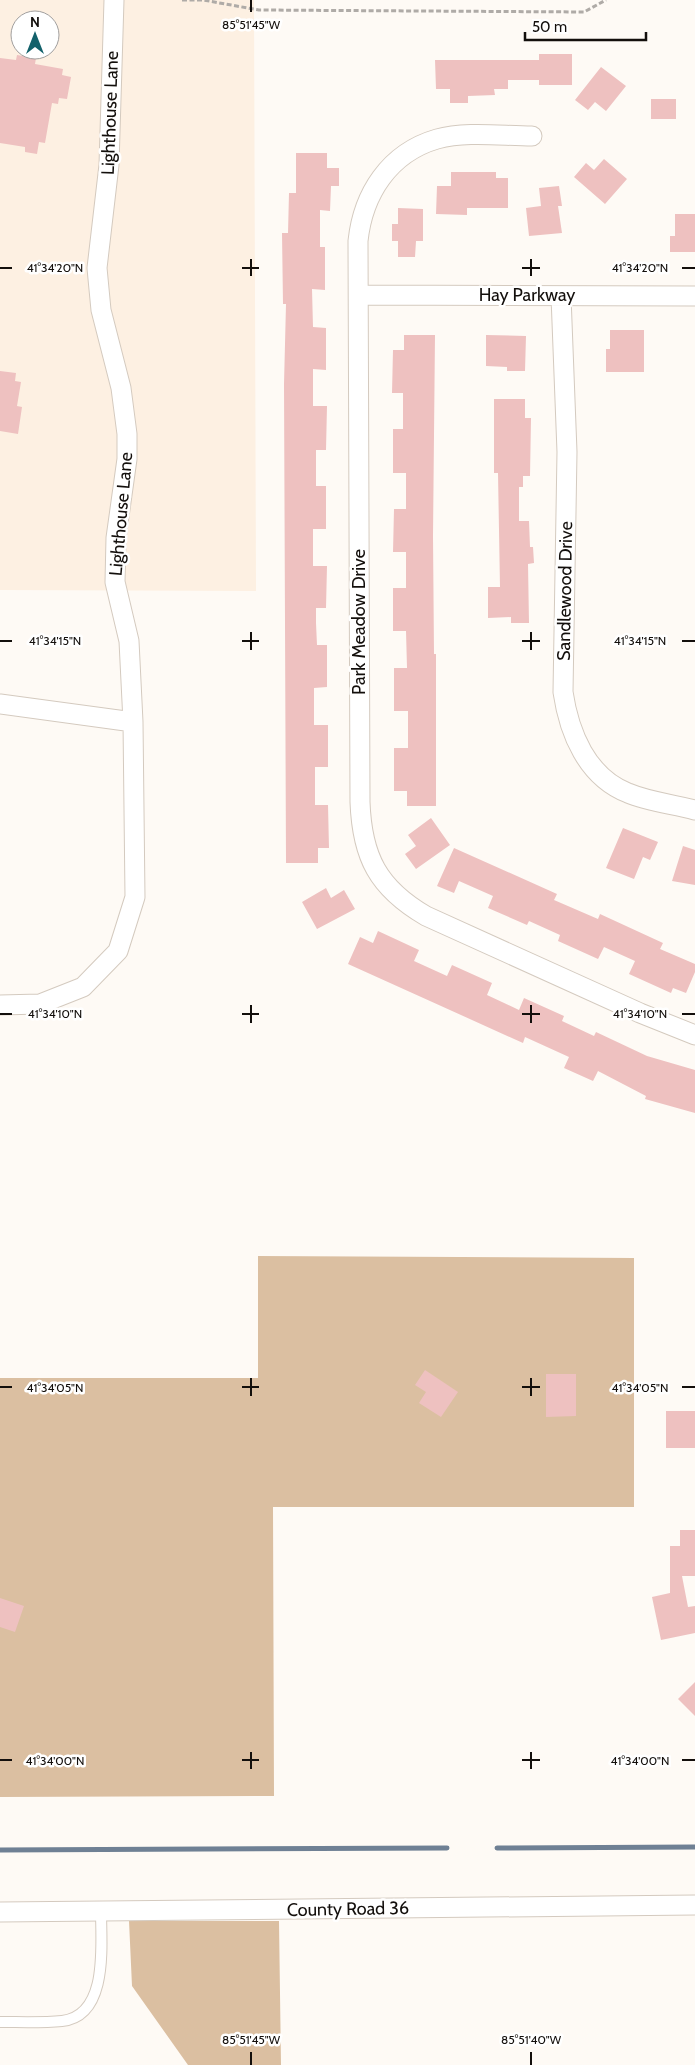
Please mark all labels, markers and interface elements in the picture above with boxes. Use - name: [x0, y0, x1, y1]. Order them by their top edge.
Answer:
- north arrow: [10, 10, 60, 60]
- scale bar: [525, 10, 646, 42]
- text: N: [30, 13, 40, 31]
- text: 85°51'45"W: [222, 17, 281, 32]
- text: 50 m: [532, 18, 567, 36]
- street label: Lighthouse Lane: [97, 51, 123, 175]
- text: 41°34'20"N: [27, 260, 83, 275]
- text: 41°34'20"N: [612, 260, 668, 275]
- street label: Hay Parkway: [479, 284, 575, 306]
- street label: Lighthouse Lane: [105, 451, 137, 577]
- street label: Sandlewood Drive: [553, 521, 577, 661]
- street label: Park Meadow Drive: [348, 549, 370, 695]
- text: 41°34'15"N: [29, 633, 81, 648]
- text: 41°34'15"N: [614, 633, 666, 648]
- text: 41°34'10"N: [28, 1006, 82, 1021]
- text: 41°34'10"N: [613, 1006, 667, 1021]
- text: 41°34'05"N: [27, 1380, 83, 1395]
- text: 41°34'05"N: [612, 1380, 668, 1395]
- text: 41°34'00"N: [26, 1753, 84, 1768]
- text: 41°34'00"N: [611, 1753, 669, 1768]
- street label: County Road 36: [287, 1897, 409, 1921]
- text: 85°51'45"W: [222, 2032, 281, 2047]
- text: 85°51'40"W: [501, 2032, 562, 2047]

